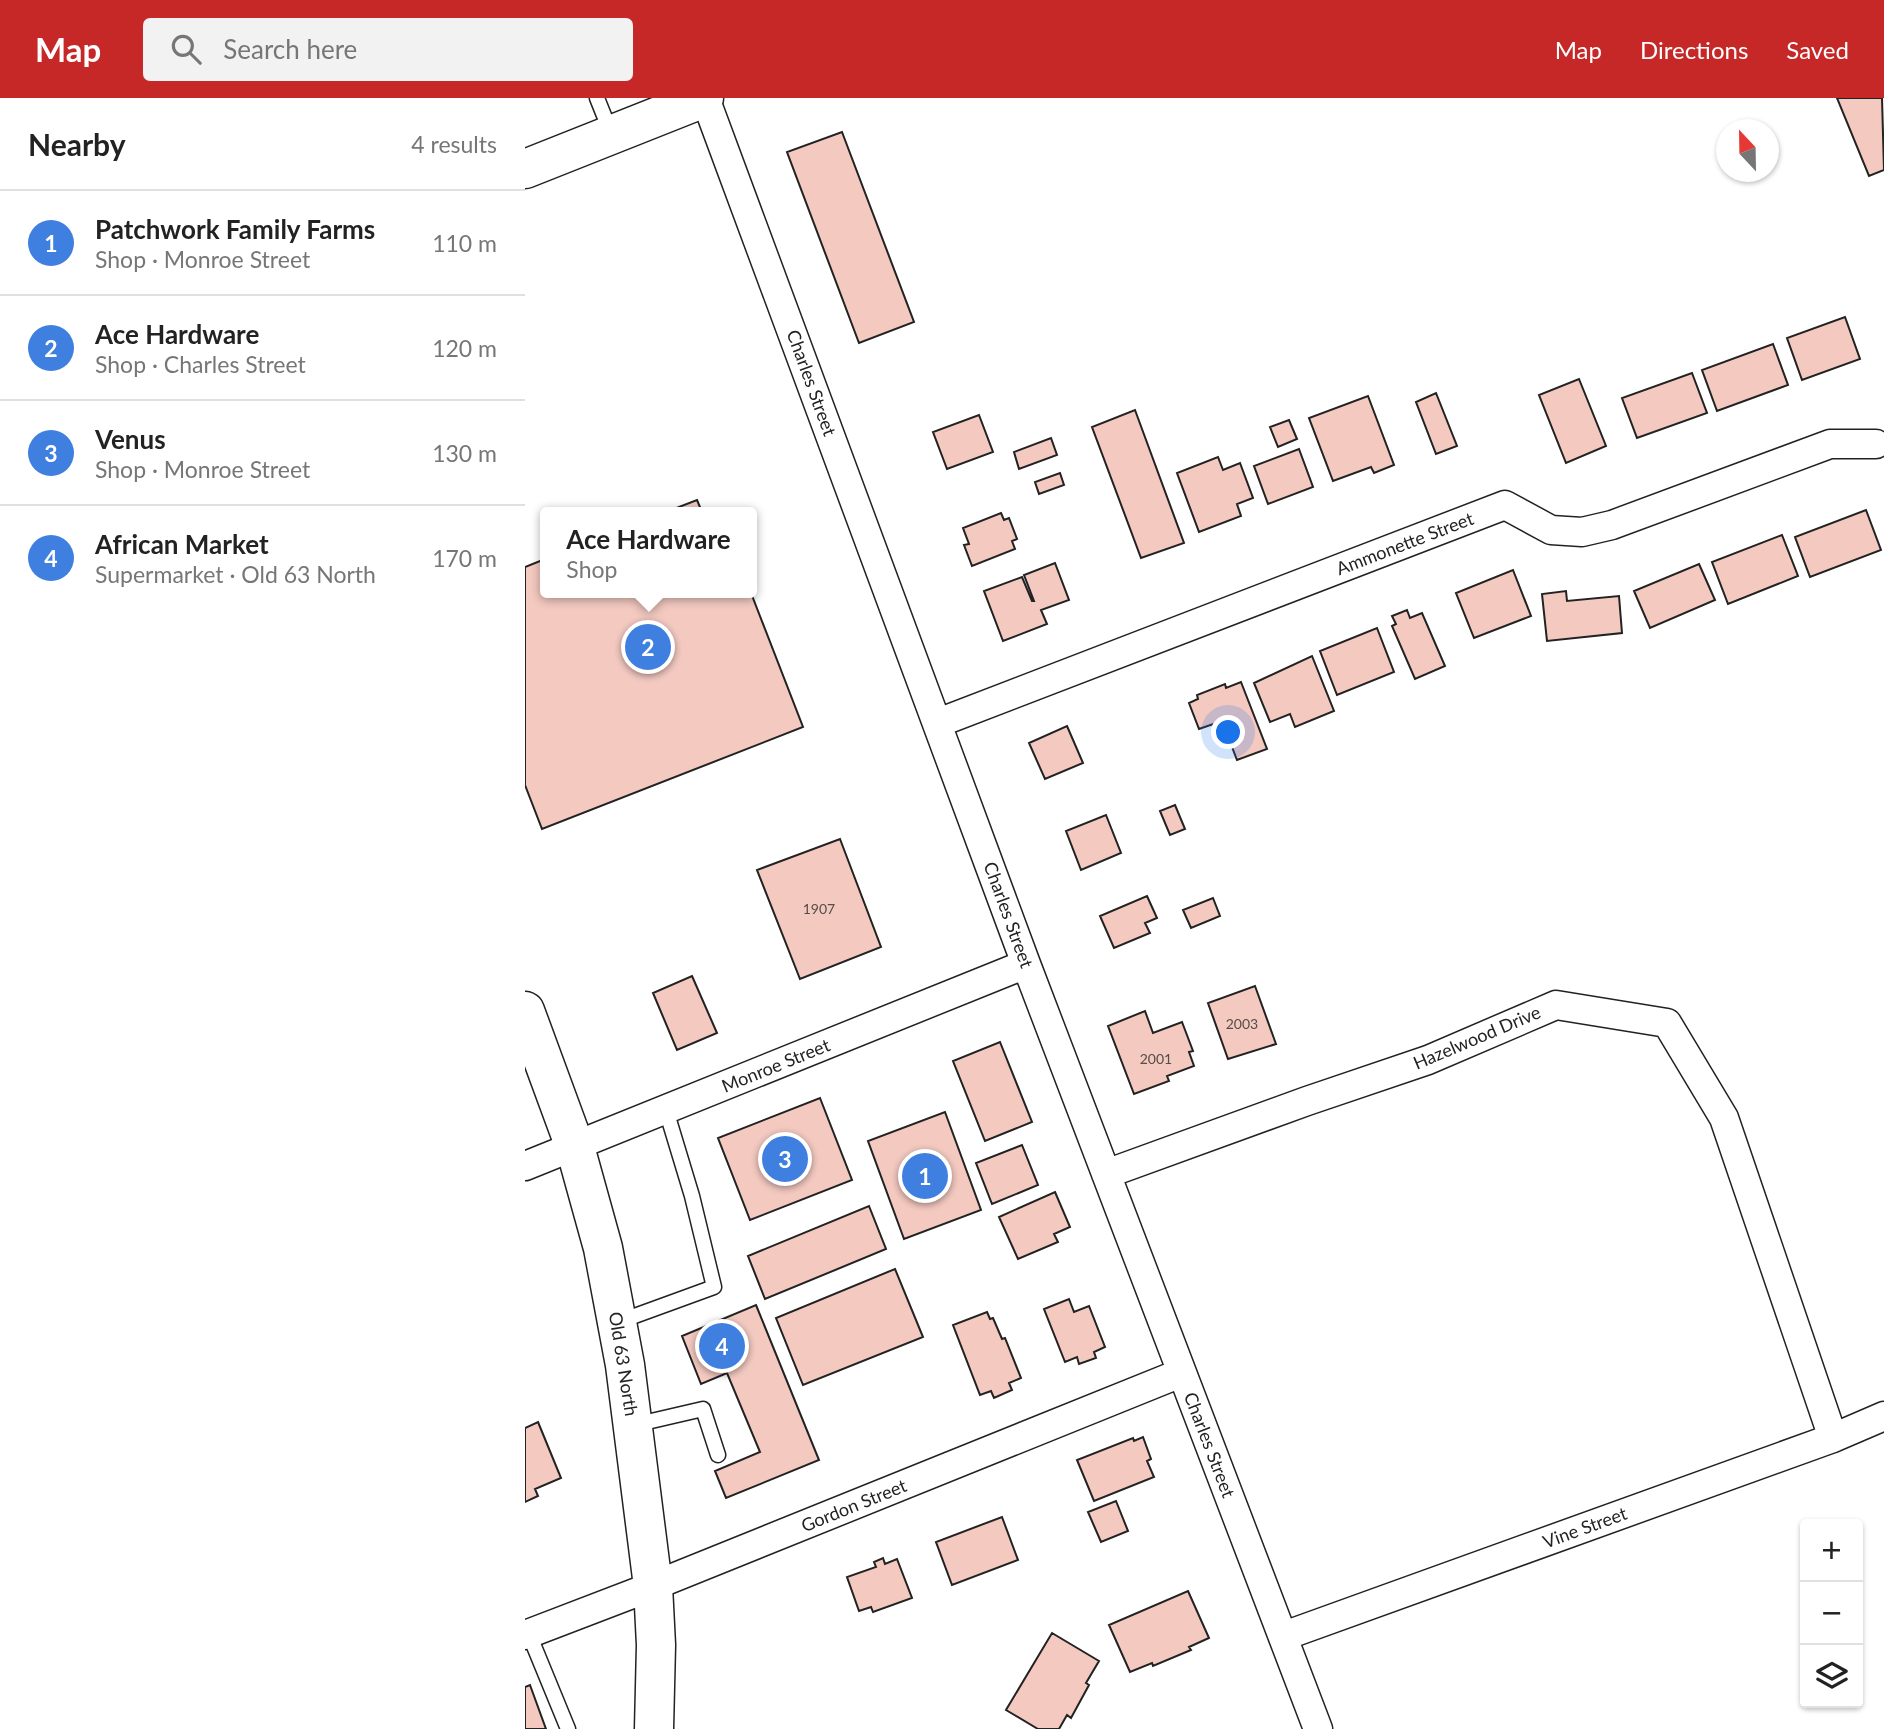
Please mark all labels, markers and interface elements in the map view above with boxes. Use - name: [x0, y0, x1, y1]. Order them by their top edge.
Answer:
- search box: [143, 18, 633, 81]
- text: Map: [35, 29, 101, 69]
- icon: search: [167, 30, 205, 68]
- text: Search here: [223, 33, 357, 65]
- text: Map: [1555, 35, 1602, 64]
- text: Directions: [1640, 35, 1748, 64]
- text: Saved: [1786, 35, 1849, 64]
- north arrow: [1716, 119, 1779, 182]
- text: Nearby: [28, 126, 126, 162]
- text: 4 results: [411, 130, 497, 158]
- text: Patchwork Family Farms: [95, 213, 375, 245]
- text: 1: [44, 229, 58, 257]
- text: 110 m: [432, 229, 497, 257]
- text: Shop · Monroe Street: [95, 245, 310, 273]
- text: Ace Hardware: [95, 318, 259, 350]
- street label: Charles Street: [783, 327, 841, 439]
- text: 2: [44, 334, 58, 362]
- text: 120 m: [432, 334, 497, 362]
- text: Shop · Charles Street: [95, 350, 306, 378]
- text: Venus: [95, 423, 166, 455]
- text: 3: [44, 439, 58, 467]
- text: 130 m: [432, 439, 497, 467]
- text: Shop · Monroe Street: [95, 455, 310, 483]
- popup: [540, 507, 757, 598]
- street label: Ammonette Street: [1333, 507, 1477, 579]
- text: Ace Hardware: [566, 523, 731, 555]
- text: African Market: [95, 528, 269, 560]
- text: 4: [44, 544, 58, 572]
- text: 170 m: [432, 544, 497, 572]
- text: Shop: [566, 555, 617, 583]
- text: Supermarket · Old 63 North: [95, 560, 376, 588]
- pin: 2: [625, 621, 671, 673]
- your location: [1211, 715, 1245, 749]
- street label: Charles Street: [980, 859, 1038, 971]
- house number: 1907: [803, 900, 835, 917]
- street label: Hazelwood Drive: [1410, 1000, 1544, 1074]
- house number: 2003: [1226, 1015, 1258, 1032]
- street label: Monroe Street: [718, 1033, 833, 1097]
- house number: 2001: [1140, 1050, 1172, 1067]
- pin: 3: [762, 1133, 808, 1185]
- pin: 1: [902, 1150, 948, 1202]
- street label: Old 63 North: [605, 1310, 643, 1418]
- pin: 4: [699, 1320, 745, 1372]
- street label: Charles Street: [1180, 1389, 1240, 1501]
- street label: Gordon Street: [798, 1474, 910, 1536]
- street label: Vine Street: [1540, 1501, 1630, 1552]
- map controls: [1800, 1519, 1863, 1708]
- button: +: [1800, 1519, 1863, 1582]
- button: −: [1800, 1582, 1863, 1645]
- button: layers: [1800, 1645, 1863, 1708]

